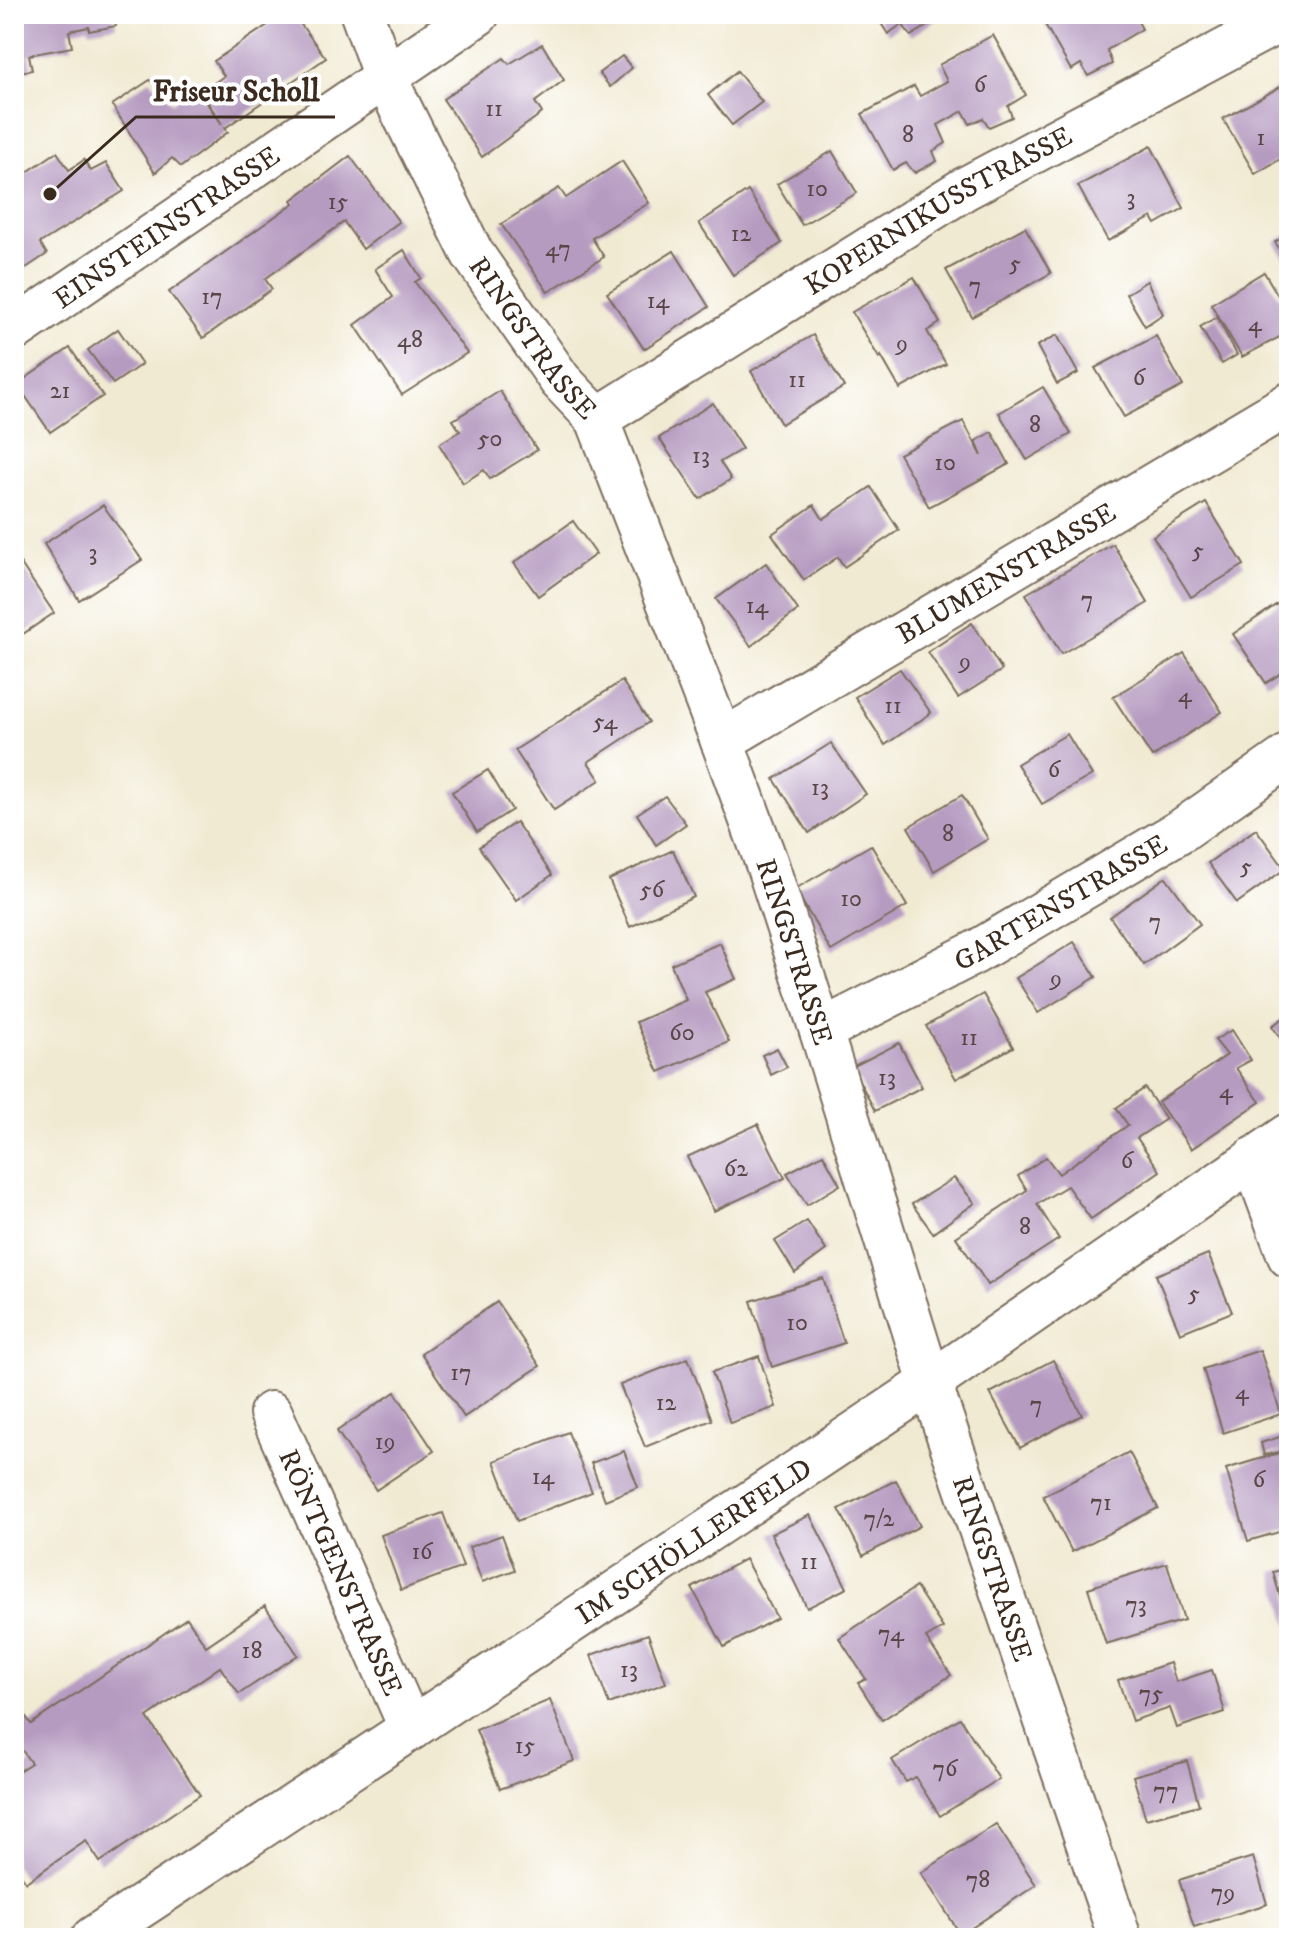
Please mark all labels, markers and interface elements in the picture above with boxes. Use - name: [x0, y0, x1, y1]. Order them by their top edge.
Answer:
- callout: Friseur Scholl: [136, 63, 335, 117]
- house number: 6: [974, 70, 988, 100]
- text: Friseur Scholl: [152, 74, 321, 111]
- house number: 11: [485, 94, 503, 124]
- street label: KOPERNIKUSSTRASSE: [798, 119, 1078, 304]
- house number: 8: [902, 120, 914, 150]
- house number: 1: [1257, 123, 1265, 153]
- street label: EINSTEINSTRASSE: [47, 138, 287, 317]
- house number: 10: [806, 174, 828, 204]
- house number: 3: [1127, 183, 1135, 213]
- house number: 15: [328, 187, 348, 217]
- house number: 12: [731, 219, 752, 249]
- house number: 47: [545, 234, 571, 264]
- house number: 5: [1009, 249, 1021, 279]
- street label: RINGSTRASSE: [461, 250, 604, 427]
- house number: 7: [969, 271, 981, 301]
- house number: 17: [201, 282, 223, 312]
- house number: 14: [647, 286, 670, 316]
- house number: 4: [1248, 309, 1263, 339]
- house number: 48: [397, 325, 423, 355]
- house number: 9: [895, 329, 908, 359]
- house number: 6: [1133, 363, 1147, 393]
- house number: 11: [788, 365, 806, 395]
- house number: 21: [50, 376, 70, 406]
- house number: 8: [1029, 410, 1041, 440]
- house number: 50: [478, 424, 502, 454]
- house number: 13: [692, 441, 710, 471]
- house number: 10: [934, 448, 956, 478]
- street label: BLUMENSTRASSE: [891, 495, 1122, 652]
- house number: 5: [1192, 536, 1204, 566]
- house number: 3: [89, 538, 97, 568]
- house number: 7: [1081, 585, 1093, 615]
- house number: 14: [746, 591, 769, 621]
- house number: 9: [958, 647, 971, 677]
- house number: 4: [1178, 680, 1193, 710]
- house number: 11: [884, 691, 902, 721]
- house number: 54: [593, 707, 618, 737]
- house number: 6: [1048, 755, 1062, 785]
- house number: 13: [811, 773, 829, 803]
- house number: 8: [942, 819, 954, 849]
- street label: GARTENSTRASSE: [949, 827, 1174, 979]
- house number: 5: [1240, 852, 1252, 882]
- street label: RINGSTRASSE: [747, 854, 840, 1049]
- house number: 56: [640, 875, 666, 905]
- house number: 10: [840, 884, 862, 914]
- house number: 7: [1149, 907, 1161, 937]
- house number: 9: [1049, 964, 1062, 994]
- house number: 60: [669, 1018, 695, 1048]
- house number: 11: [960, 1023, 978, 1053]
- house number: 13: [878, 1063, 896, 1093]
- house number: 4: [1219, 1076, 1234, 1106]
- house number: 6: [1121, 1146, 1135, 1176]
- house number: 62: [724, 1154, 748, 1184]
- house number: 8: [1019, 1212, 1031, 1242]
- house number: 5: [1188, 1279, 1200, 1309]
- house number: 10: [786, 1308, 808, 1338]
- house number: 17: [450, 1358, 472, 1388]
- house number: 4: [1235, 1377, 1250, 1407]
- house number: 12: [656, 1388, 677, 1418]
- house number: 7: [1030, 1390, 1042, 1420]
- house number: 19: [375, 1427, 395, 1457]
- street label: RÖNTGENSTRASSE: [270, 1444, 410, 1701]
- street label: IM SCHÖLLERFELD: [570, 1451, 819, 1633]
- house number: 14: [532, 1462, 555, 1492]
- house number: 6: [1253, 1465, 1267, 1495]
- street label: RINGSTRASSE: [944, 1471, 1040, 1666]
- house number: 71: [1090, 1488, 1112, 1518]
- house number: 7/2: [864, 1504, 895, 1534]
- house number: 16: [411, 1537, 434, 1567]
- house number: 11: [800, 1547, 818, 1577]
- house number: 73: [1125, 1590, 1147, 1620]
- house number: 74: [878, 1619, 905, 1649]
- house number: 18: [242, 1636, 262, 1666]
- house number: 13: [620, 1655, 638, 1685]
- house number: 75: [1139, 1679, 1163, 1709]
- house number: 15: [515, 1731, 535, 1761]
- house number: 76: [932, 1754, 959, 1784]
- house number: 77: [1153, 1776, 1179, 1806]
- house number: 78: [966, 1865, 990, 1895]
- house number: 79: [1211, 1878, 1235, 1908]

